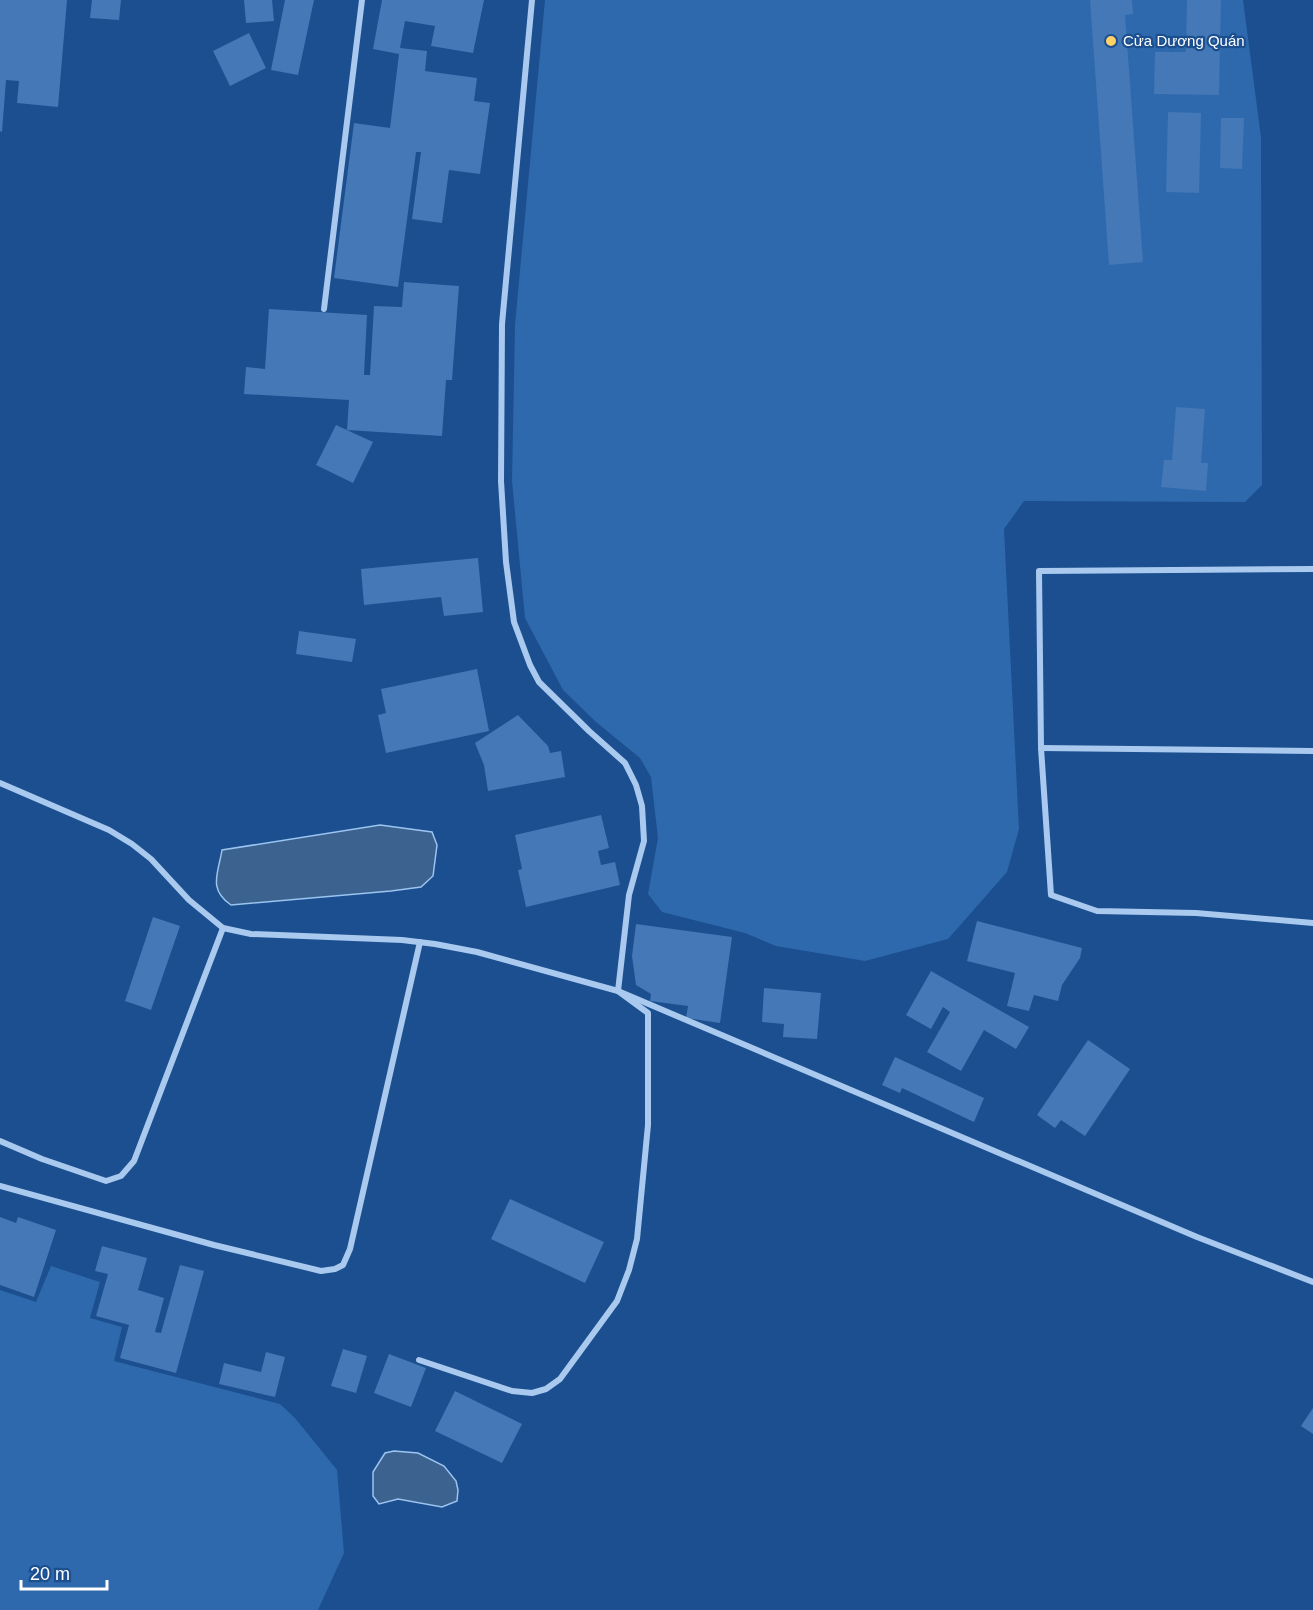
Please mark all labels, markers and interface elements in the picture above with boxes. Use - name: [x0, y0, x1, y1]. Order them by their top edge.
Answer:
- place label: Cửa Dương Quán: [1123, 32, 1245, 49]
- marker: Cửa Dương Quán: [1104, 34, 1118, 48]
- scale bar: [21, 1553, 106, 1591]
- text: 20 m: [30, 1564, 70, 1584]

